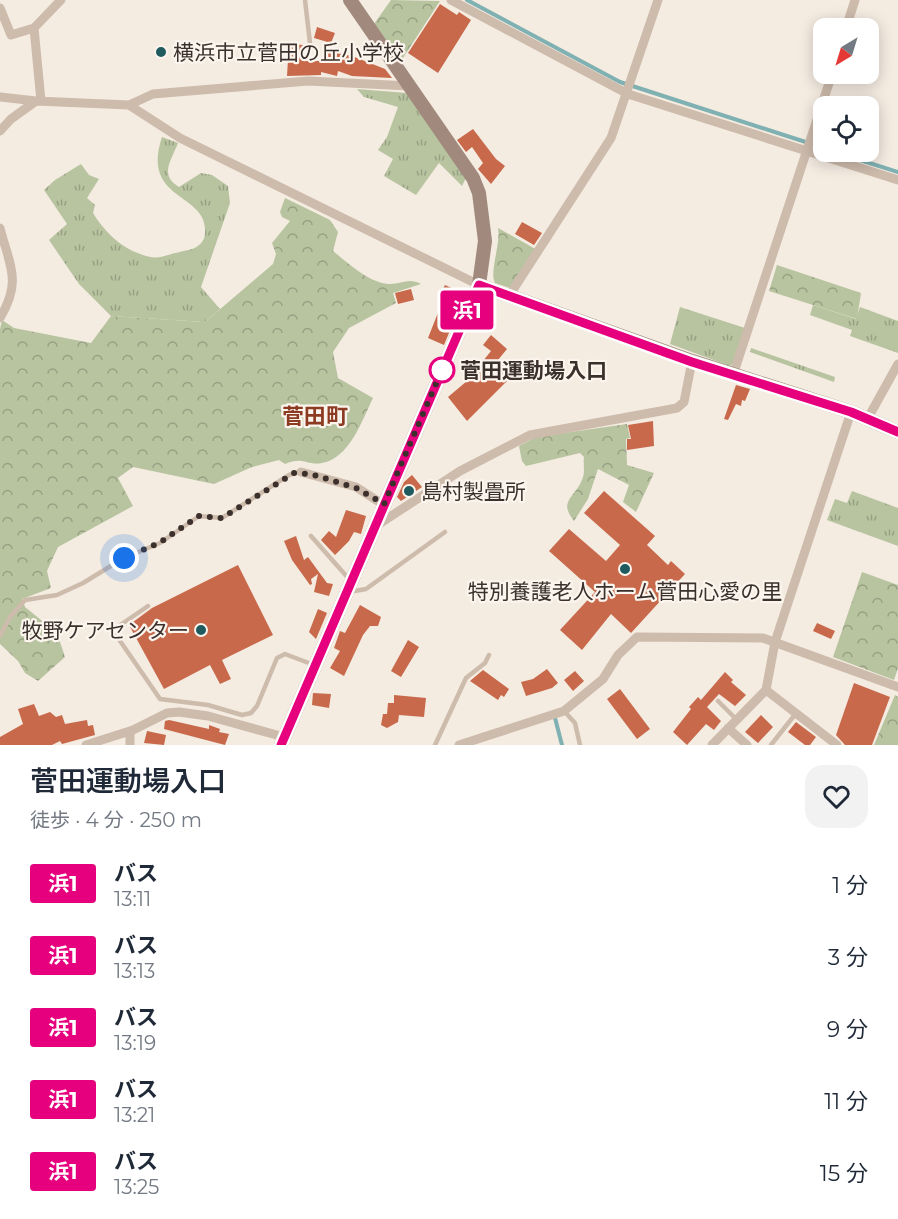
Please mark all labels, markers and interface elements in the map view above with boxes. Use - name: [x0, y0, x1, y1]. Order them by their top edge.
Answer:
- north arrow: [813, 18, 879, 84]
- map controls: [813, 18, 879, 162]
- place label: 横浜市立菅田の丘小学校: [173, 40, 404, 65]
- marker: 横浜市立菅田の丘小学校: [154, 45, 168, 59]
- button: locate: [813, 96, 879, 162]
- line badge: 浜1: [440, 290, 494, 330]
- text: 浜1: [452, 298, 482, 323]
- marker: 菅田運動場入口: [429, 357, 455, 383]
- place label: 菅田運動場入口: [460, 358, 607, 383]
- district label: 菅田町: [282, 403, 348, 430]
- place label: 島村製畳所: [421, 479, 526, 504]
- marker: 島村製畳所: [402, 484, 416, 498]
- your location: [109, 543, 139, 573]
- marker: 特別養護老人ホーム菅田心愛の里: [618, 562, 632, 576]
- place label: 特別養護老人ホーム菅田心愛の里: [468, 579, 782, 604]
- place label: 牧野ケアセンター: [21, 618, 189, 643]
- marker: 牧野ケアセンター: [194, 623, 208, 637]
- text: 菅田運動場入口: [30, 764, 226, 798]
- button: heart: [805, 765, 868, 828]
- text: 徒歩 · 4 分 · 250 m: [30, 808, 202, 832]
- text: バス: [114, 860, 158, 887]
- text: 浜1: [48, 871, 78, 896]
- text: 1 分: [832, 872, 868, 899]
- text: 13:11: [114, 887, 151, 911]
- text: バス: [114, 932, 158, 959]
- text: 浜1: [48, 943, 78, 968]
- text: 3 分: [828, 944, 868, 971]
- text: 13:13: [114, 959, 155, 983]
- text: バス: [114, 1004, 158, 1031]
- text: 浜1: [48, 1015, 78, 1040]
- text: 9 分: [827, 1016, 868, 1043]
- text: 13:19: [114, 1031, 156, 1055]
- text: バス: [114, 1076, 158, 1103]
- text: 浜1: [48, 1087, 78, 1112]
- text: 11 分: [824, 1088, 868, 1115]
- text: 13:21: [114, 1103, 155, 1127]
- text: バス: [114, 1148, 158, 1175]
- text: 浜1: [48, 1159, 78, 1184]
- text: 15 分: [820, 1160, 868, 1187]
- text: 13:25: [114, 1175, 159, 1199]

